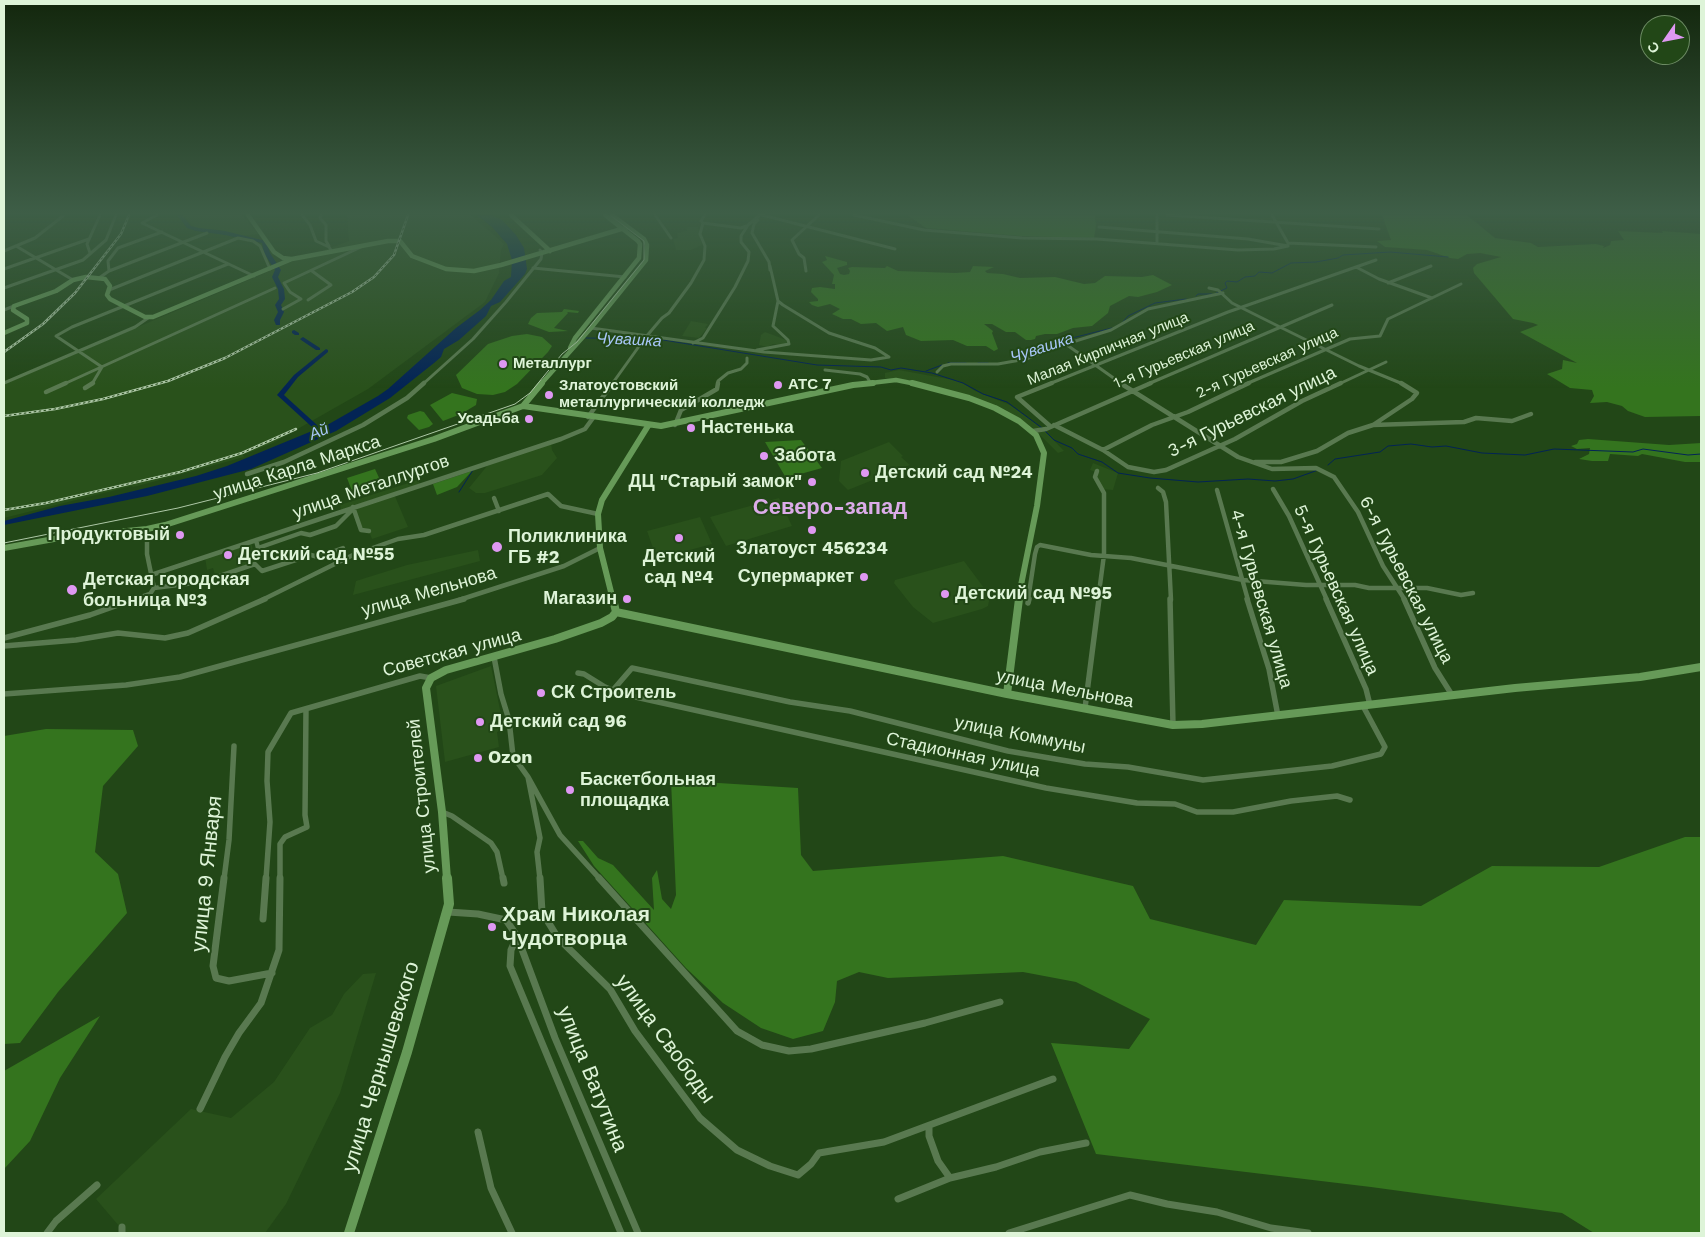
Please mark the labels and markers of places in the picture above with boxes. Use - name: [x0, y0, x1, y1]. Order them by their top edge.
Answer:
- place label: Металлург: [513, 355, 592, 373]
- marker: Металлург: [497, 358, 509, 370]
- place label: АТС 7: [788, 376, 831, 394]
- place label: Златоустовский металлургический колледж: [559, 377, 764, 412]
- marker: АТС 7: [772, 379, 784, 391]
- marker: Златоустовский металлургический колледж: [543, 389, 555, 401]
- place label: Усадьба: [457, 410, 519, 428]
- marker: Усадьба: [523, 413, 535, 425]
- place label: Настенька: [701, 417, 794, 439]
- marker: Настенька: [685, 422, 697, 434]
- place label: Забота: [774, 445, 836, 467]
- marker: Забота: [758, 450, 770, 462]
- place label: Детский сад №24: [875, 462, 1033, 484]
- marker: Детский сад №24: [859, 467, 871, 479]
- place label: ДЦ "Старый замок": [629, 471, 802, 493]
- marker: ДЦ "Старый замок": [806, 476, 818, 488]
- place label: Продуктовый: [48, 524, 170, 546]
- marker: Златоуст 456234: [806, 524, 818, 536]
- place label: Поликлиника ГБ #2: [508, 526, 627, 568]
- marker: Продуктовый: [174, 529, 186, 541]
- marker: Детский сад №4: [673, 532, 685, 544]
- place label: Златоуст 456234: [736, 538, 888, 560]
- marker: Поликлиника ГБ #2: [490, 540, 504, 554]
- place label: Детский сад №55: [238, 544, 394, 566]
- place label: Детский сад №4: [643, 546, 715, 588]
- marker: Детский сад №55: [222, 549, 234, 561]
- place label: Супермаркет: [738, 566, 854, 588]
- place label: Детская городская больница №3: [83, 569, 250, 612]
- marker: Супермаркет: [858, 571, 870, 583]
- marker: Детская городская больница №3: [65, 583, 79, 597]
- place label: Детский сад №95: [955, 583, 1112, 605]
- place label: Магазин: [543, 588, 617, 610]
- marker: Детский сад №95: [939, 588, 951, 600]
- marker: Магазин: [621, 593, 633, 605]
- place label: СК Строитель: [551, 682, 676, 704]
- marker: СК Строитель: [535, 687, 547, 699]
- place label: Детский сад 96: [490, 711, 627, 733]
- marker: Детский сад 96: [474, 716, 486, 728]
- place label: Ozon: [488, 747, 532, 769]
- marker: Ozon: [472, 752, 484, 764]
- place label: Баскетбольная площадка: [580, 769, 716, 812]
- marker: Баскетбольная площадка: [564, 784, 576, 796]
- place label: Храм Николая Чудотворца: [502, 902, 650, 952]
- marker: Храм Николая Чудотворца: [486, 921, 498, 933]

